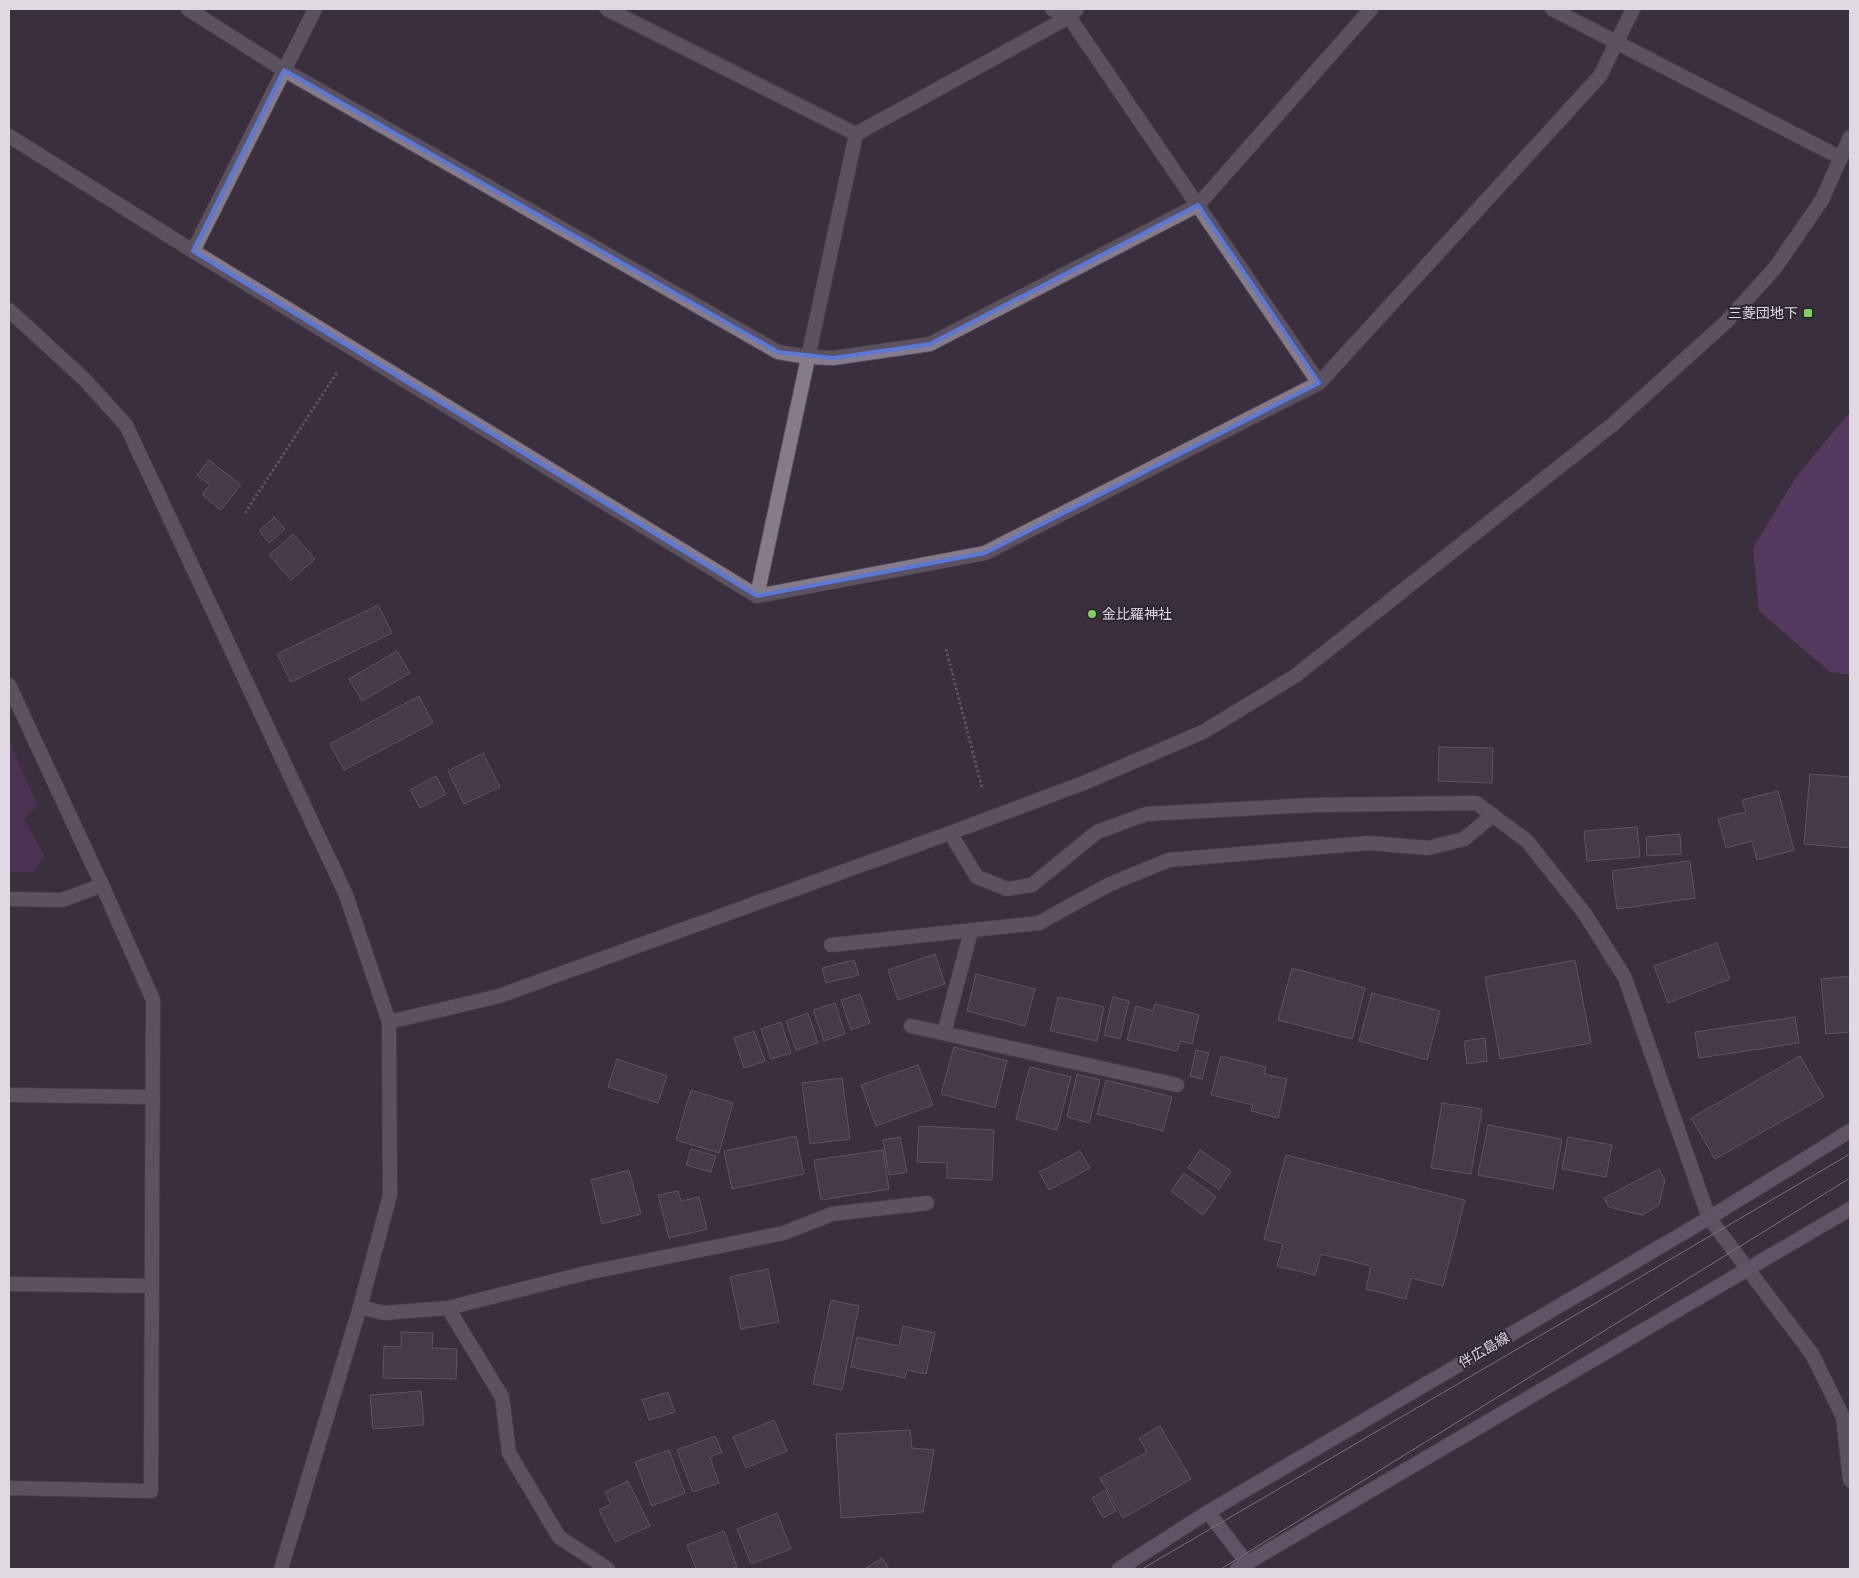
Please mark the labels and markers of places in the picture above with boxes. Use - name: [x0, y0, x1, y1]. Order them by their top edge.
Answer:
- place label: 三菱団地下: [1728, 304, 1798, 322]
- marker: 三菱団地下: [1802, 307, 1814, 319]
- place label: 金比羅神社: [1102, 605, 1172, 623]
- marker: 金比羅神社: [1086, 608, 1098, 620]

